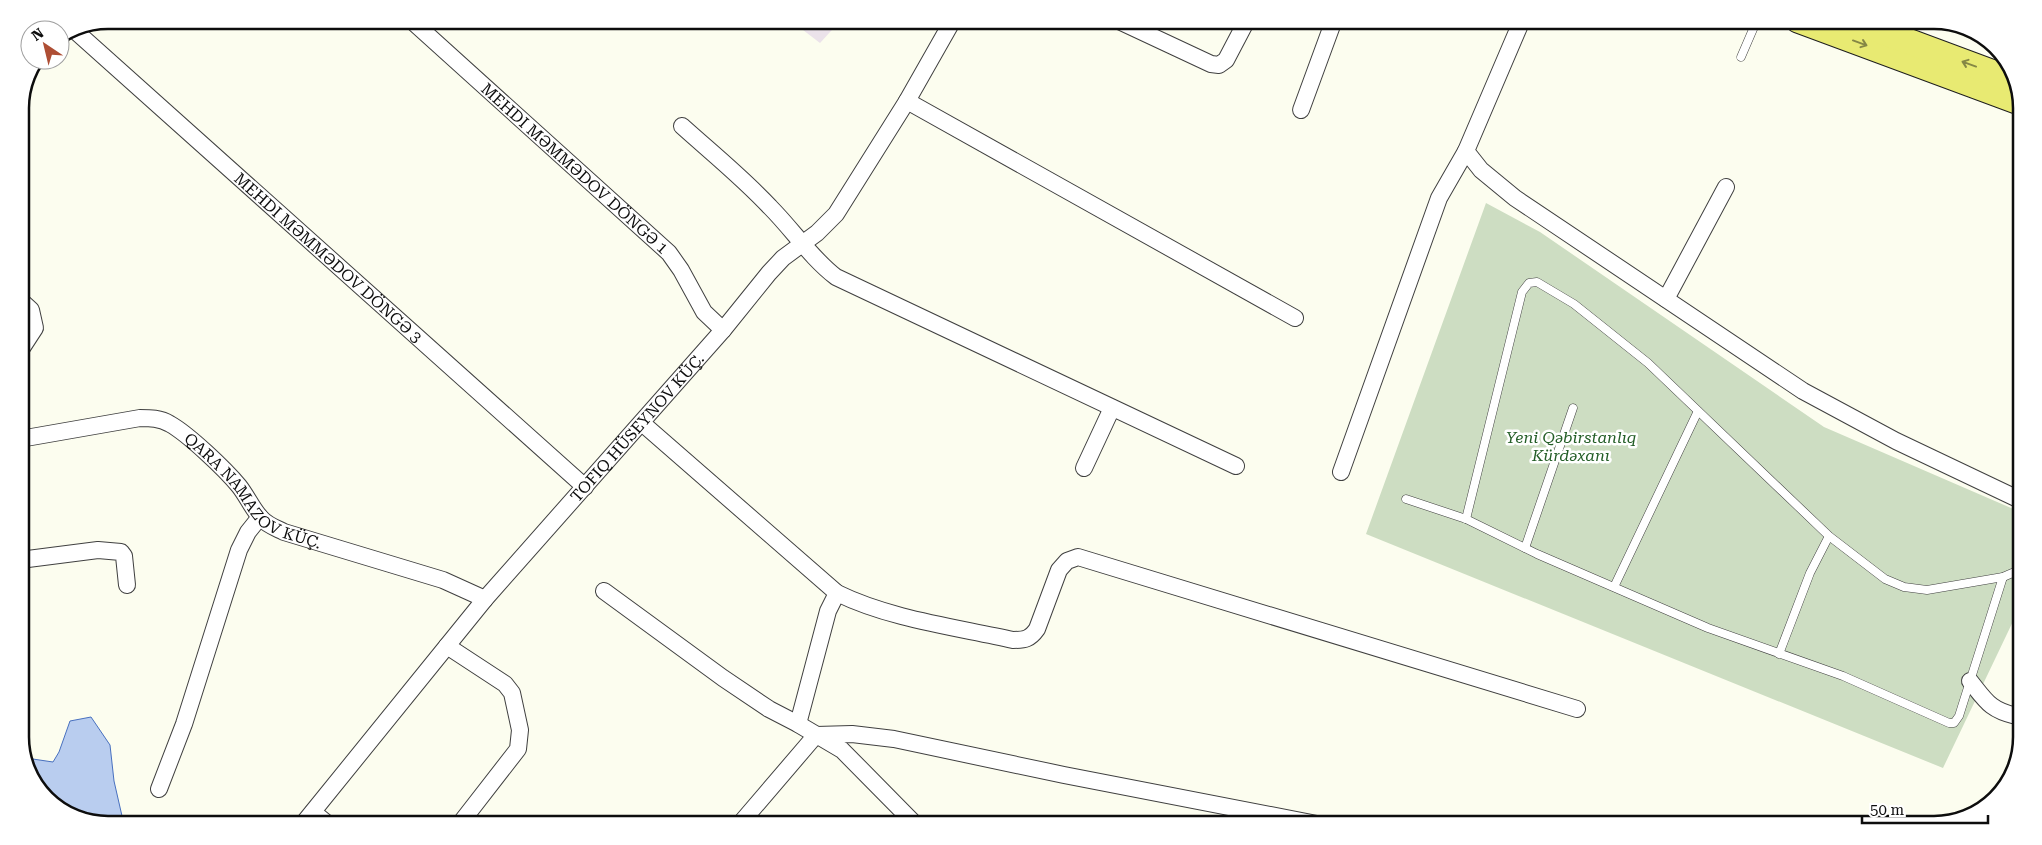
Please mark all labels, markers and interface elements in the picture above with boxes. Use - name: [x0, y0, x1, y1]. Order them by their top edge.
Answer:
- north arrow: [20, 20, 70, 70]
- text: N: [29, 25, 47, 44]
- one-way arrow: [1852, 39, 1868, 48]
- one-way arrow: [1962, 59, 1977, 68]
- street label: MEHDI MƏMMƏDOV DÖNGƏ 1: [477, 79, 672, 258]
- street label: MEHDI MƏMMƏDOV DÖNGƏ 3: [230, 169, 426, 347]
- street label: TOFIQ HÜSEYNOV KÜÇ.: [566, 349, 708, 506]
- park label: Yeni Qəbirstanlıq Kürdəxanı: [1506, 428, 1636, 465]
- street label: QARA NAMAZOV KÜÇ.: [180, 429, 324, 553]
- scale bar: [1862, 792, 1988, 824]
- text: 50 m: [1870, 801, 1905, 819]

